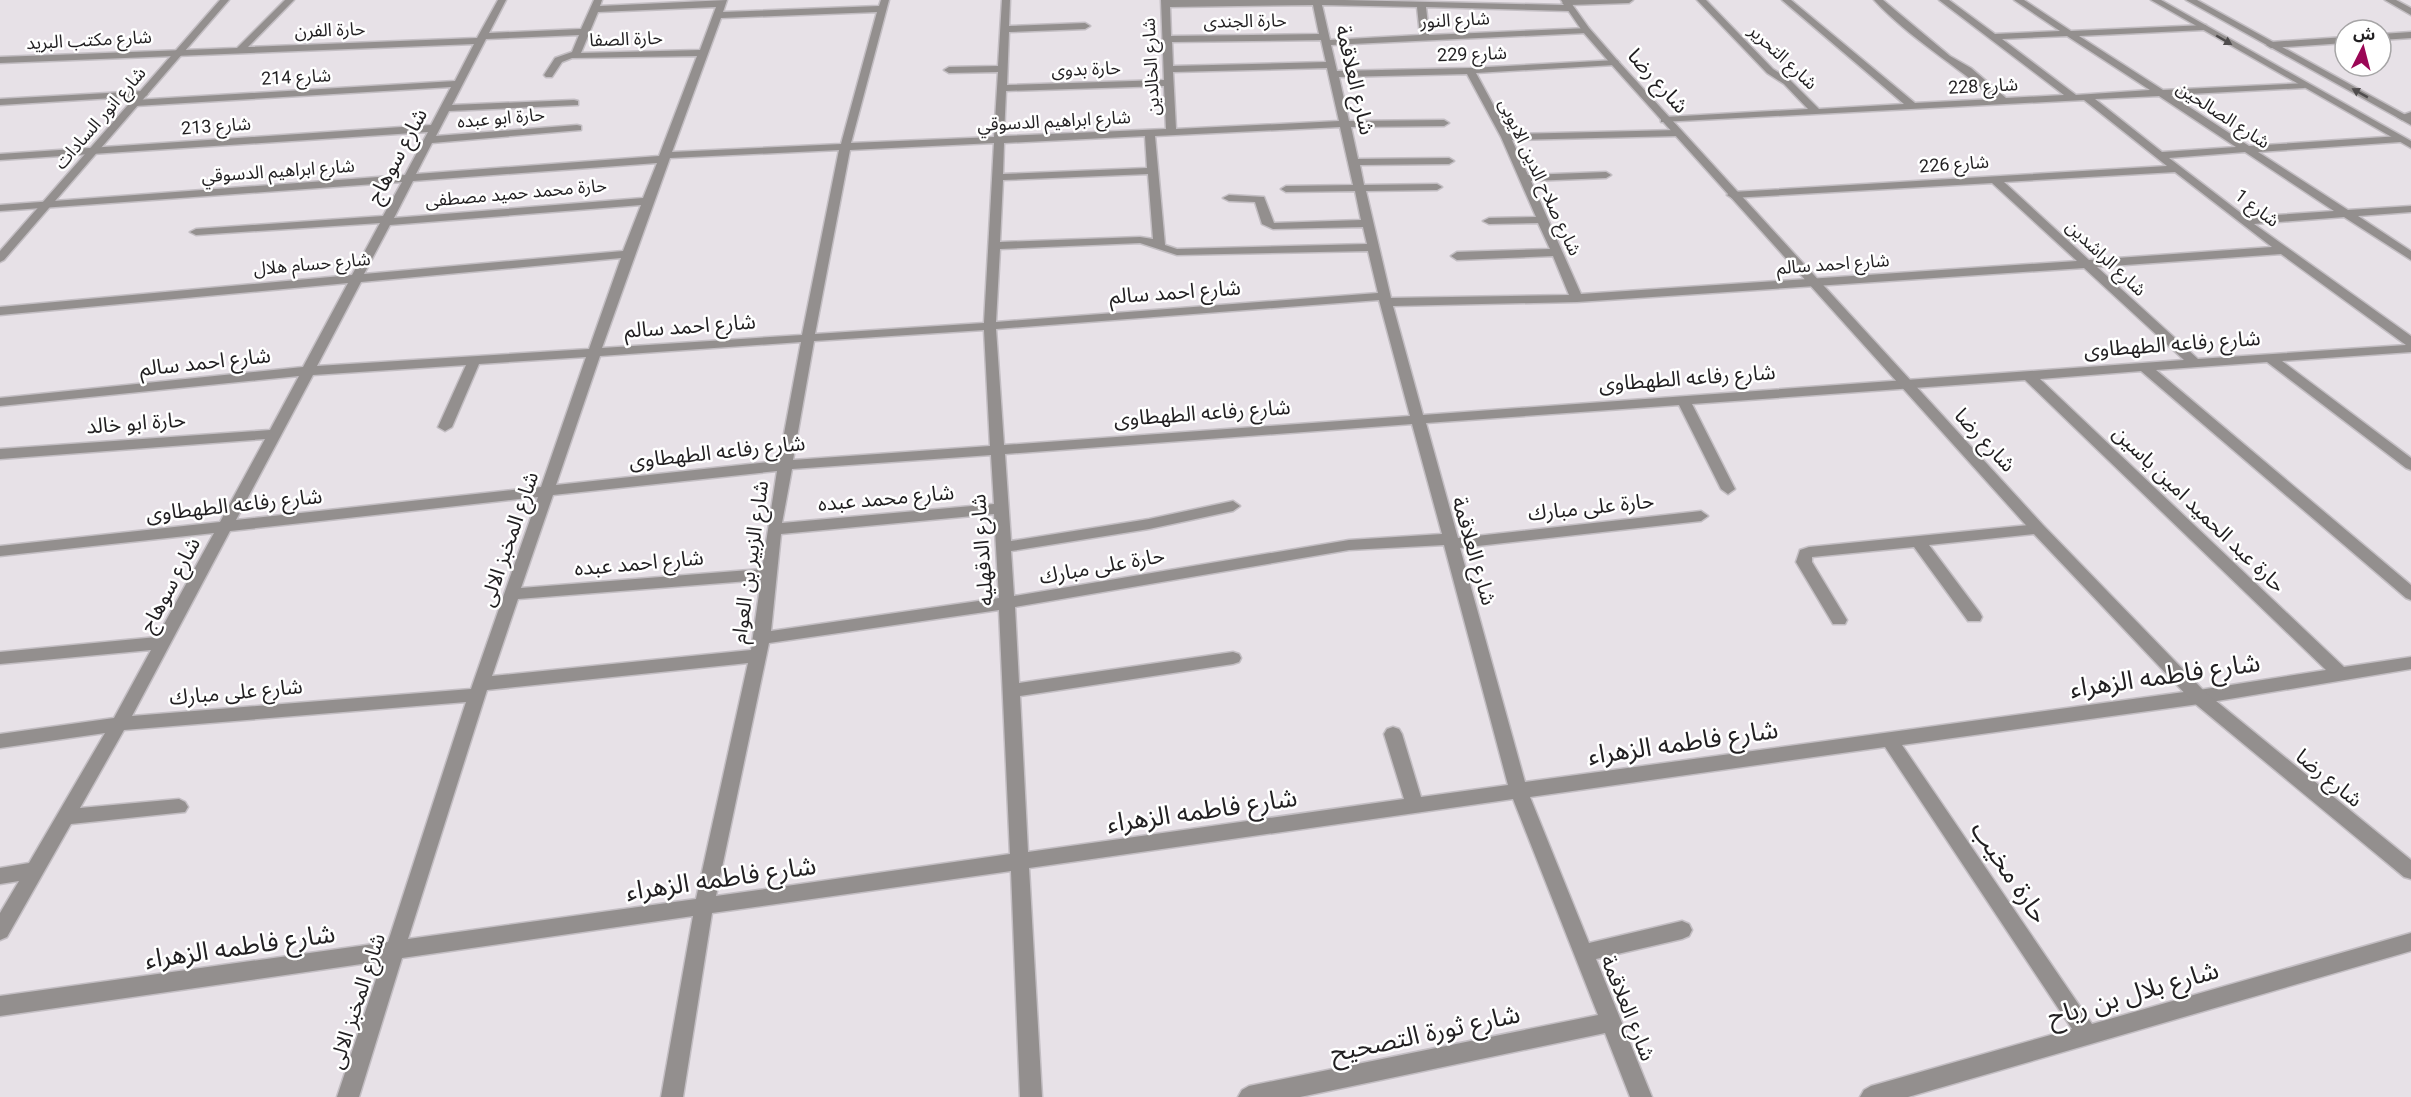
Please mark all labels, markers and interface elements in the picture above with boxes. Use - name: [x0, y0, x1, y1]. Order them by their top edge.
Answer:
- street label: شارع النور: [1419, 7, 1491, 36]
- street label: حارة الجندى: [1203, 9, 1287, 33]
- street label: شارع الخالدين: [1137, 17, 1168, 117]
- street label: حارة الفرن: [294, 18, 366, 42]
- north arrow: [2333, 18, 2393, 78]
- street label: شارع التحرير: [1741, 19, 1822, 96]
- street label: شارع العلاقمة: [1328, 23, 1379, 138]
- text: ش: [2353, 23, 2376, 44]
- street label: شارع مكتب البريد: [26, 26, 152, 57]
- street label: حارة الصفا: [589, 27, 663, 51]
- one-way arrow: [2216, 34, 2232, 45]
- street label: شارع 229: [1437, 42, 1507, 69]
- street label: شارع رضا: [1621, 44, 1693, 120]
- street label: حارة بدوى: [1051, 57, 1121, 81]
- street label: شارع انور السادات: [50, 62, 153, 176]
- street label: شارع 214: [261, 64, 332, 93]
- street label: شارع 228: [1948, 73, 2019, 102]
- street label: شارع الصالحين: [2171, 77, 2274, 156]
- one-way arrow: [2352, 88, 2368, 99]
- street label: شارع صلاح الدين الايوبى: [1491, 95, 1586, 260]
- street label: حارة ابو عبده: [456, 103, 546, 133]
- street label: شارع سوهاج: [362, 104, 435, 209]
- street label: شارع ابراهيم الدسوقي: [977, 106, 1131, 139]
- street label: شارع 213: [180, 113, 252, 142]
- street label: شارع 226: [1918, 151, 1990, 180]
- street label: شارع ابراهيم الدسوقي: [201, 155, 356, 190]
- street label: حارة محمد حميد مصطفى: [424, 174, 608, 212]
- street label: شارع 1: [2229, 184, 2283, 234]
- street label: شارع الراشدين: [2059, 215, 2151, 303]
- street label: شارع حسام هلال: [253, 248, 372, 283]
- street label: شارع احمد سالم: [1776, 249, 1890, 282]
- street label: شارع احمد سالم: [1108, 275, 1242, 312]
- street label: شارع احمد سالم: [623, 309, 757, 346]
- street label: شارع رفاعه الطهطاوى: [2083, 326, 2261, 365]
- street label: شارع احمد سالم: [138, 343, 272, 384]
- street label: شارع رفاعه الطهطاوى: [1598, 360, 1776, 399]
- street label: شارع رفاعه الطهطاوى: [1113, 395, 1291, 434]
- street label: شارع رضا: [1947, 403, 2020, 479]
- street label: حارة ابو خالد: [85, 408, 187, 438]
- street label: حارة عبد الحميد امين ياسين: [2108, 421, 2290, 597]
- street label: شارع رفاعه الطهطاوى: [628, 431, 807, 476]
- street label: شارع المخبز الالى: [475, 468, 546, 611]
- street label: شارع الزبير بن العوام: [727, 479, 777, 645]
- street label: شارع محمد عبده: [817, 480, 955, 519]
- street label: شارع رفاعه الطهطاوى: [145, 484, 324, 529]
- street label: حارة على مبارك: [1527, 488, 1655, 526]
- street label: شارع الدقهليه: [966, 493, 1001, 607]
- street label: شارع العلاقمة: [1444, 494, 1501, 609]
- street label: شارع سوهاج: [135, 533, 208, 638]
- street label: حارة على مبارك: [1038, 543, 1166, 589]
- street label: شارع احمد عبده: [573, 545, 705, 584]
- street label: شارع فاطمه الزهراء: [2068, 647, 2263, 707]
- street label: شارع على مبارك: [168, 674, 304, 713]
- street label: شارع فاطمه الزهراء: [1586, 714, 1781, 774]
- street label: شارع رضا: [2289, 744, 2367, 814]
- street label: شارع فاطمه الزهراء: [1105, 782, 1300, 842]
- street label: حارة مخيب: [1965, 815, 2055, 929]
- street label: شارع فاطمه الزهراء: [624, 850, 819, 910]
- street label: شارع فاطمه الزهراء: [143, 918, 338, 978]
- street label: شارع المخبز الالى: [324, 930, 393, 1073]
- street label: شارع العلاقمة: [1593, 952, 1660, 1065]
- street label: شارع بلال بن رباح: [2044, 954, 2223, 1036]
- street label: شارع ثورة التصحيح: [1327, 998, 1524, 1073]

